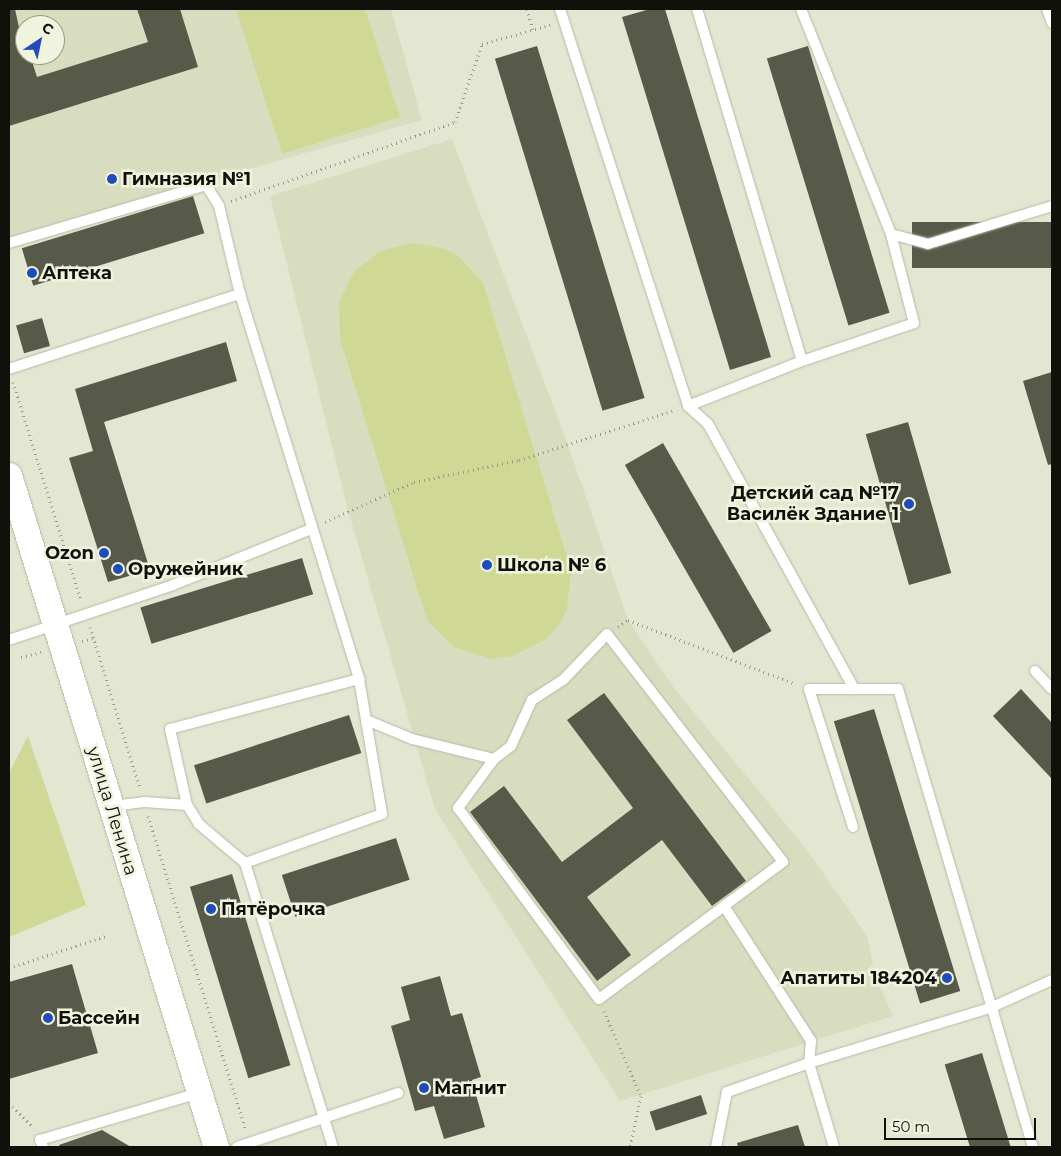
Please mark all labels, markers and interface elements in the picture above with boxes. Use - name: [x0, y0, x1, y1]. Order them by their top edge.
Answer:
- north arrow: [15, 15, 65, 65]
- text: С: [39, 18, 57, 39]
- place label: Гимназия №1: [122, 168, 251, 190]
- marker: Гимназия №1: [106, 173, 118, 185]
- place label: Аптека: [42, 262, 112, 284]
- marker: Аптека: [26, 267, 38, 279]
- place label: Детский сад №17 Василёк Здание 1: [727, 483, 899, 526]
- marker: Детский сад №17 Василёк Здание 1: [903, 498, 915, 510]
- place label: Ozon: [45, 542, 94, 564]
- marker: Ozon: [98, 547, 110, 559]
- place label: Школа № 6: [497, 554, 606, 576]
- place label: Оружейник: [128, 558, 243, 580]
- marker: Школа № 6: [481, 559, 493, 571]
- marker: Оружейник: [112, 563, 124, 575]
- street label: улица Ленина: [82, 744, 142, 878]
- place label: Пятёрочка: [221, 898, 326, 920]
- marker: Пятёрочка: [205, 903, 217, 915]
- place label: Апатиты 184204: [780, 967, 937, 989]
- marker: Апатиты 184204: [941, 972, 953, 984]
- place label: Бассейн: [58, 1007, 140, 1029]
- marker: Бассейн: [42, 1012, 54, 1024]
- place label: Магнит: [434, 1077, 506, 1099]
- marker: Магнит: [418, 1082, 430, 1094]
- scale bar: [886, 1108, 1038, 1140]
- text: 50 m: [892, 1117, 930, 1136]

